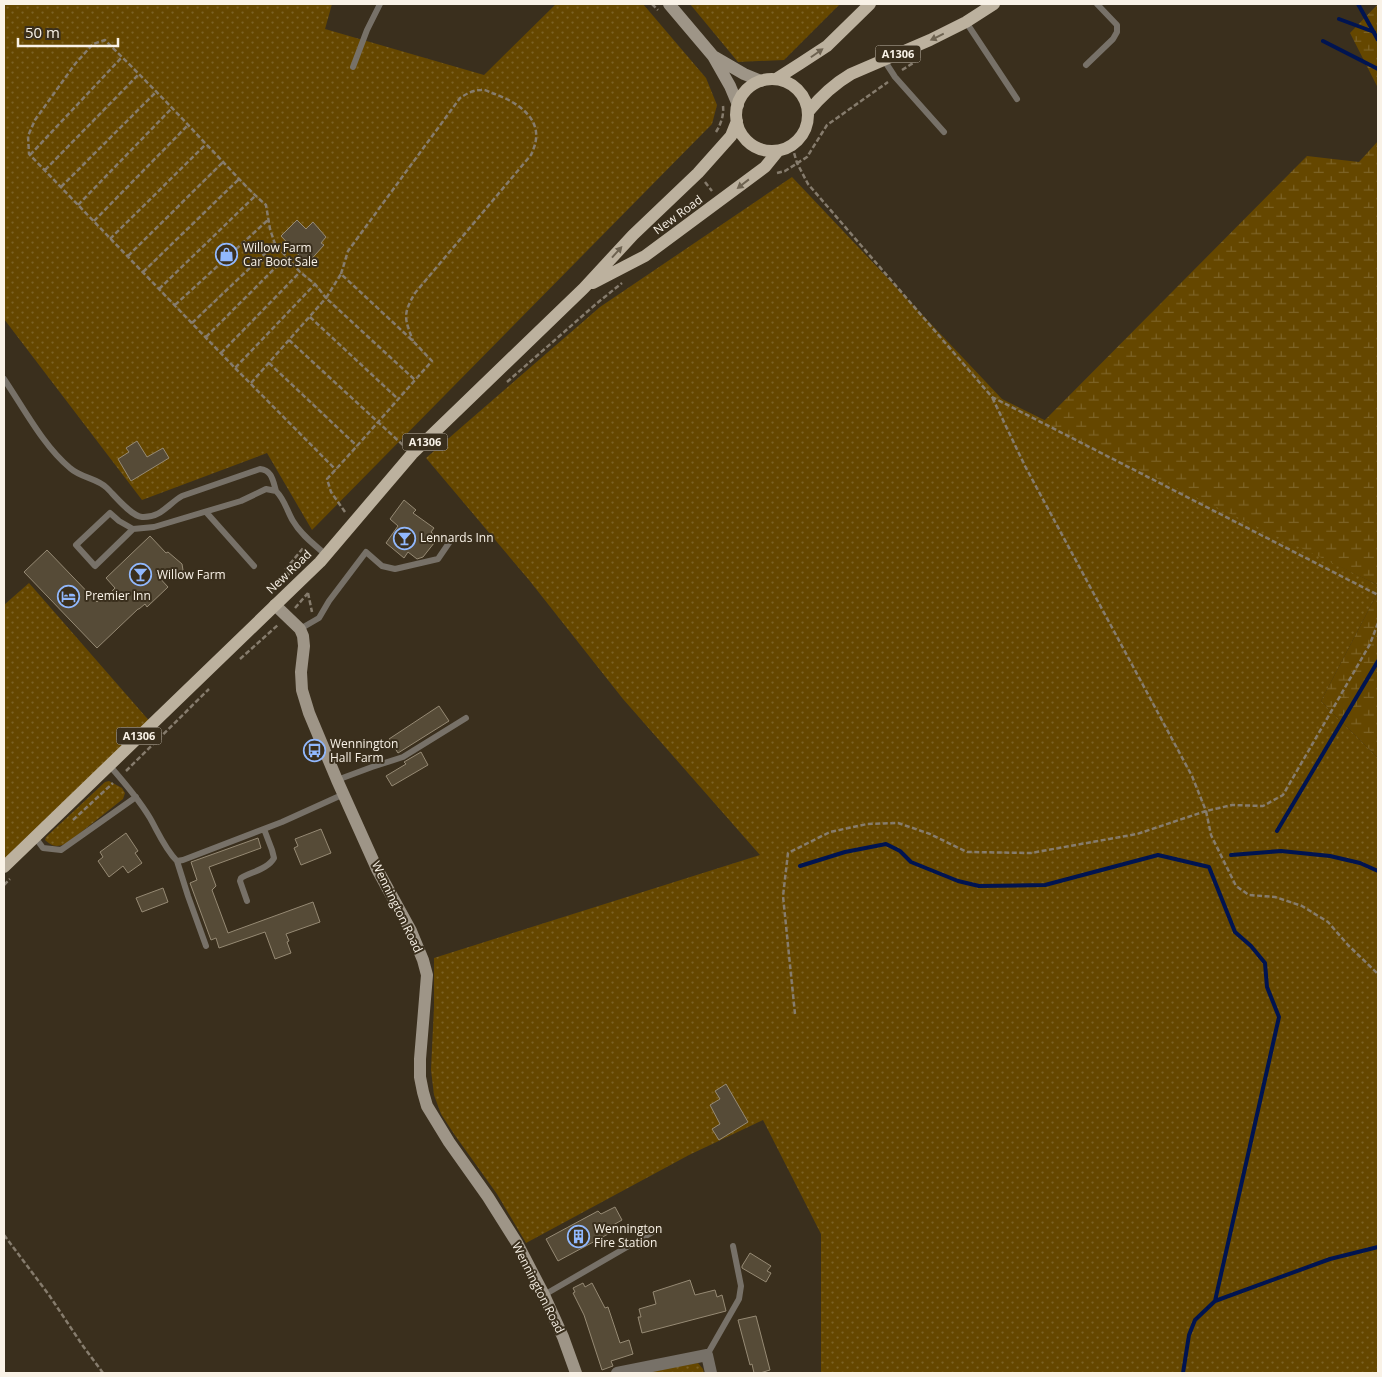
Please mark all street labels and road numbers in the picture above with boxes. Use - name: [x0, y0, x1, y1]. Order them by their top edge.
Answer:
- road number: A1306: [876, 46, 920, 62]
- street label: New Road: [650, 191, 706, 238]
- road number: A1306: [402, 434, 448, 451]
- street label: New Road: [262, 546, 315, 597]
- road number: A1306: [116, 728, 162, 744]
- street label: Wennington Road: [368, 858, 427, 955]
- street label: Wennington Road: [508, 1239, 569, 1336]

